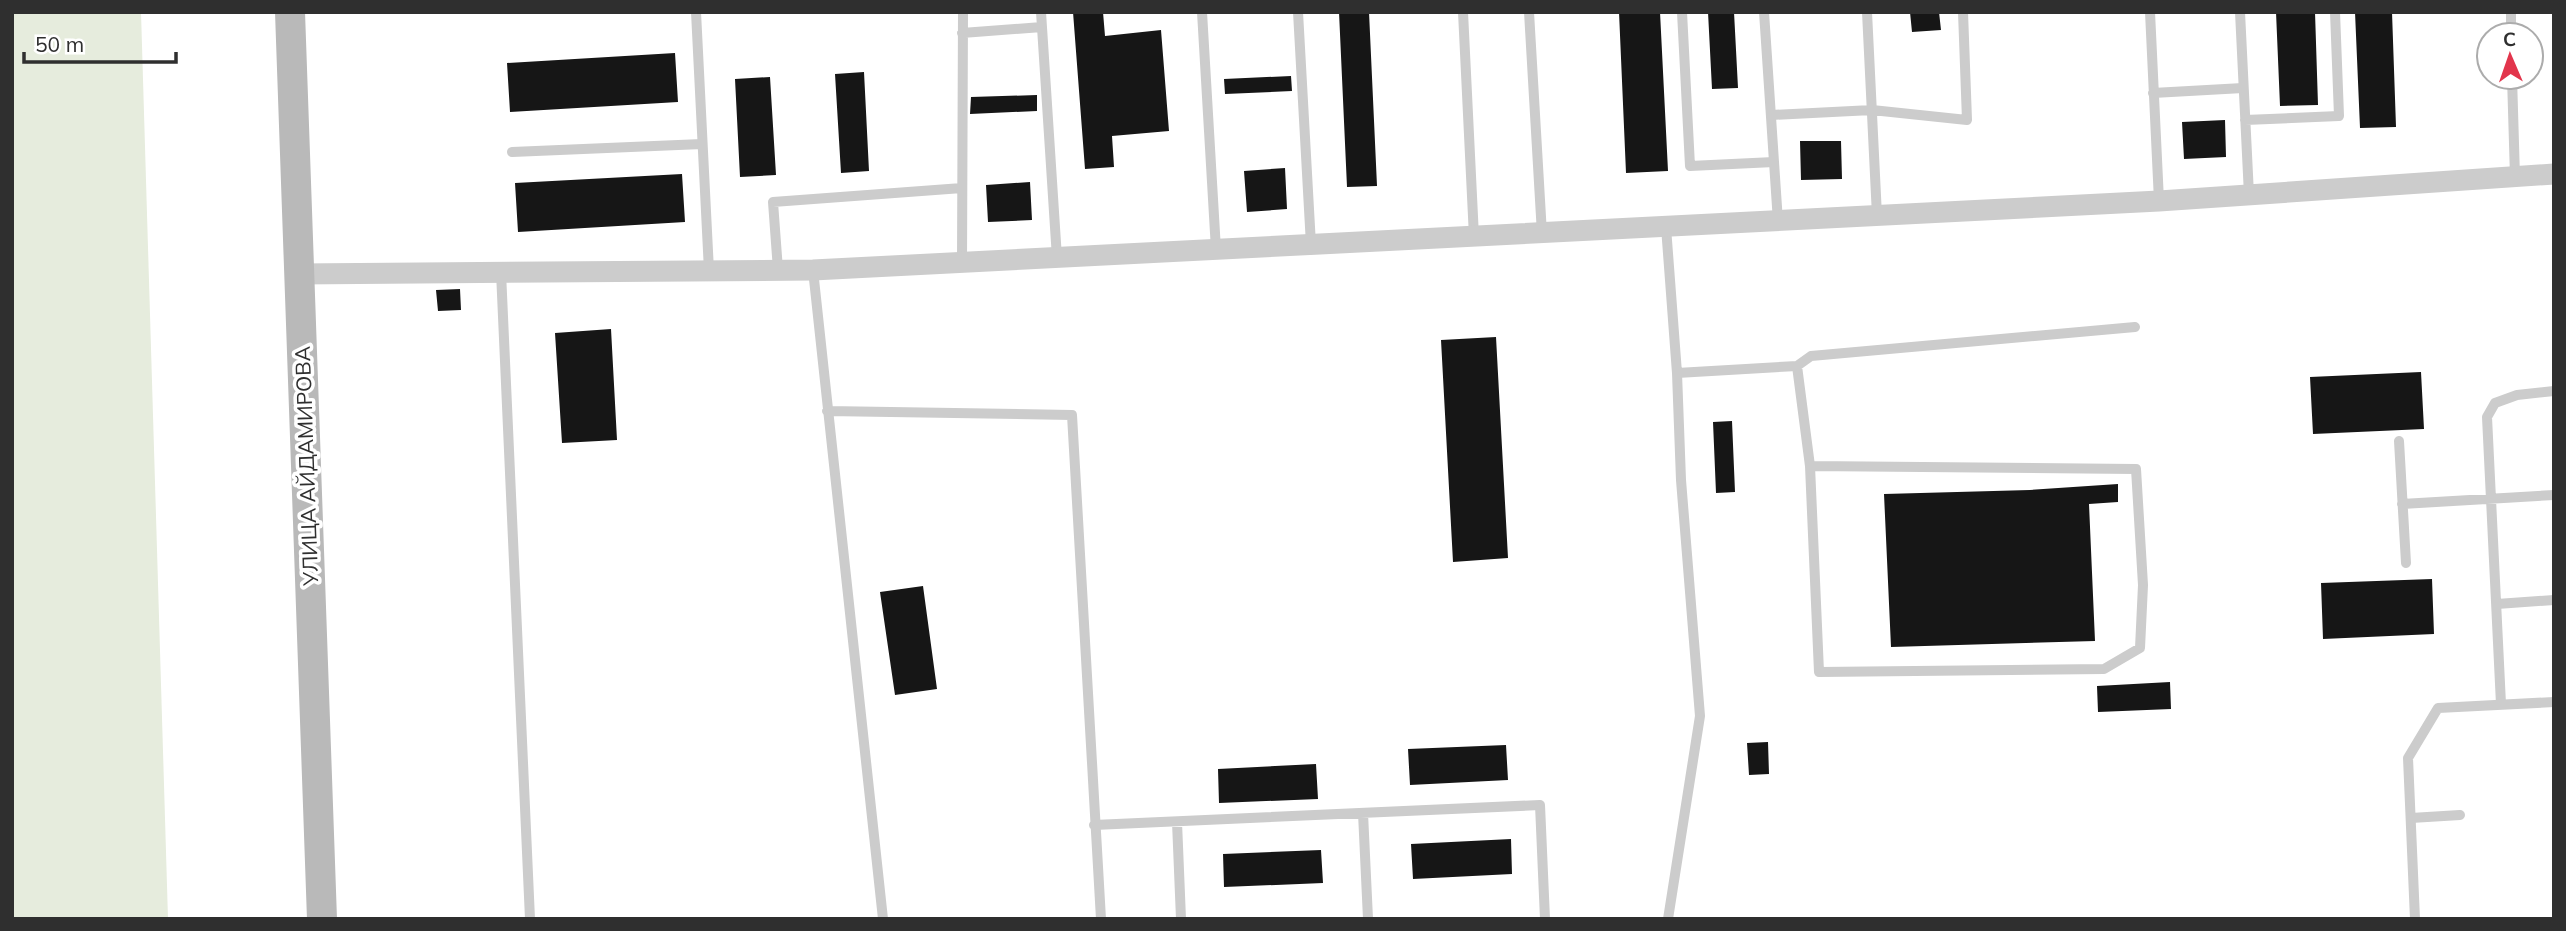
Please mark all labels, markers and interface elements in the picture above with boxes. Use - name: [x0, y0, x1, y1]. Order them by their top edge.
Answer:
- scale bar: [24, 21, 177, 65]
- north arrow: [2475, 21, 2545, 91]
- text: С: [2502, 27, 2516, 51]
- text: 50 m: [35, 31, 84, 57]
- street label: УЛИЦА АЙДАМИРОВА: [289, 345, 323, 587]

